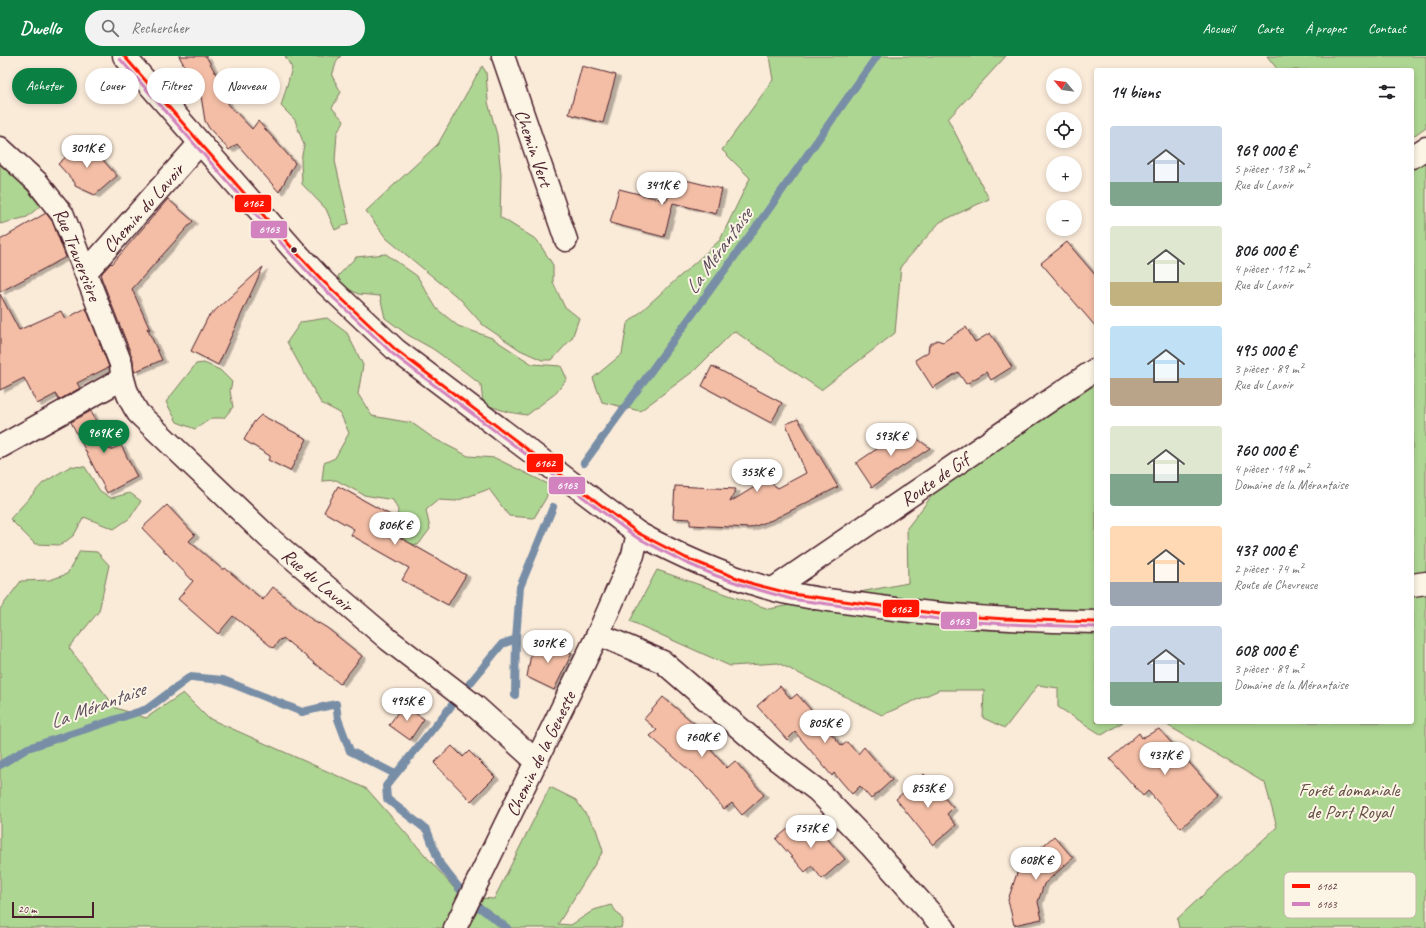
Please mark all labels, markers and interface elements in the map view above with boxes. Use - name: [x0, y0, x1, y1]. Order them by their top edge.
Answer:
- search box: [85, 10, 365, 46]
- text: Dwello: [20, 16, 61, 40]
- icon: search: [99, 17, 121, 39]
- text: Rechercher: [131, 19, 189, 38]
- text: Accueil: [1203, 20, 1234, 37]
- text: Carte: [1256, 20, 1283, 37]
- text: À propos: [1305, 20, 1346, 37]
- text: Contact: [1368, 20, 1406, 37]
- chip: Acheter: [12, 68, 77, 104]
- chip: Louer: [85, 68, 139, 104]
- chip: Filtres: [147, 68, 205, 104]
- chip: Nouveau: [213, 68, 280, 104]
- north arrow: [1046, 68, 1082, 104]
- map controls: [1046, 68, 1082, 236]
- icon: filters: [1376, 81, 1398, 103]
- text: 14 biens: [1110, 82, 1160, 103]
- street label: Chemin Vert: [509, 106, 558, 192]
- button: locate: [1046, 112, 1082, 148]
- pin: 301K €: [54, 135, 120, 169]
- text: 301K €: [70, 140, 104, 156]
- text: 969 000 €: [1234, 140, 1296, 161]
- icon: home: [1142, 142, 1190, 190]
- button: +: [1046, 156, 1082, 192]
- street label: Chemin du Lavoir: [98, 157, 191, 258]
- text: 5 pièces · 138 m²: [1234, 161, 1309, 177]
- pin: 341K €: [629, 172, 695, 206]
- text: 341K €: [645, 177, 679, 193]
- text: Rue du Lavoir: [1234, 177, 1293, 193]
- line badge: 6162: [234, 194, 272, 213]
- text: 6162: [243, 196, 264, 210]
- button: −: [1046, 200, 1082, 236]
- water label: La Mérantaise: [679, 201, 760, 299]
- street label: Rue Traversière: [48, 202, 107, 306]
- line badge: 6163: [250, 220, 288, 239]
- text: 6163: [259, 222, 280, 236]
- text: 806 000 €: [1234, 240, 1296, 261]
- icon: home: [1142, 242, 1190, 290]
- unlabelled marker: [289, 245, 299, 255]
- text: 4 pièces · 112 m²: [1234, 261, 1309, 277]
- text: Rue du Lavoir: [1234, 277, 1293, 293]
- text: 495 000 €: [1234, 340, 1295, 361]
- icon: home: [1142, 342, 1190, 390]
- text: 3 pièces · 89 m²: [1234, 361, 1303, 377]
- text: Rue du Lavoir: [1234, 377, 1293, 393]
- pin: 969K €: [71, 420, 137, 454]
- pin: 593K €: [858, 423, 924, 457]
- text: 969K €: [87, 425, 121, 441]
- text: 593K €: [875, 428, 907, 444]
- text: 760 000 €: [1234, 440, 1296, 461]
- icon: home: [1142, 442, 1190, 490]
- street label: Route de Gif: [896, 446, 977, 512]
- line badge: 6162: [526, 453, 564, 473]
- text: 6162: [535, 456, 556, 470]
- pin: 353K €: [724, 459, 790, 493]
- text: 4 pièces · 148 m²: [1234, 461, 1309, 477]
- text: 353K €: [741, 464, 773, 480]
- line badge: 6163: [548, 476, 586, 495]
- text: Domaine de la Mérantaise: [1234, 477, 1348, 493]
- text: 6163: [557, 478, 578, 492]
- pin: 806K €: [362, 512, 428, 546]
- text: 806K €: [378, 517, 412, 533]
- text: 437 000 €: [1234, 540, 1296, 561]
- icon: home: [1142, 542, 1190, 590]
- street label: Rue du Lavoir: [277, 543, 360, 619]
- text: 2 pièces · 74 m²: [1234, 561, 1303, 577]
- text: Route de Chevreuse: [1234, 577, 1317, 593]
- line badge: 6162: [882, 599, 920, 618]
- text: 6162: [891, 602, 912, 616]
- line badge: 6163: [940, 611, 978, 630]
- text: 6163: [949, 614, 970, 628]
- pin: 307K €: [515, 630, 581, 664]
- text: 307K €: [531, 635, 565, 651]
- text: 608 000 €: [1234, 640, 1296, 661]
- icon: home: [1142, 642, 1190, 690]
- text: 3 pièces · 89 m²: [1234, 661, 1303, 677]
- water label: La Mérantaise: [46, 676, 152, 734]
- text: Domaine de la Mérantaise: [1234, 677, 1348, 693]
- street label: Chemin de la Geneste: [500, 686, 582, 820]
- pin: 495K €: [374, 688, 440, 722]
- text: 495K €: [391, 693, 423, 709]
- pin: 805K €: [792, 710, 858, 744]
- text: 805K €: [809, 715, 841, 731]
- pin: 760K €: [669, 724, 735, 758]
- text: 760K €: [685, 729, 719, 745]
- pin: 437K €: [1132, 742, 1198, 776]
- text: 437K €: [1148, 747, 1182, 763]
- pin: 853K €: [895, 775, 961, 809]
- park label: Forêt domaniale de Port Royal: [1298, 778, 1401, 824]
- text: 853K €: [912, 780, 944, 796]
- pin: 757K €: [778, 815, 844, 849]
- text: 757K €: [795, 820, 827, 836]
- pin: 608K €: [1003, 847, 1069, 881]
- text: 608K €: [1019, 852, 1053, 868]
- legend: [1284, 872, 1416, 918]
- text: 6162: [1317, 879, 1338, 893]
- text: 6163: [1317, 897, 1338, 911]
- scale bar: [12, 900, 94, 919]
- text: 20 m: [18, 902, 37, 916]

